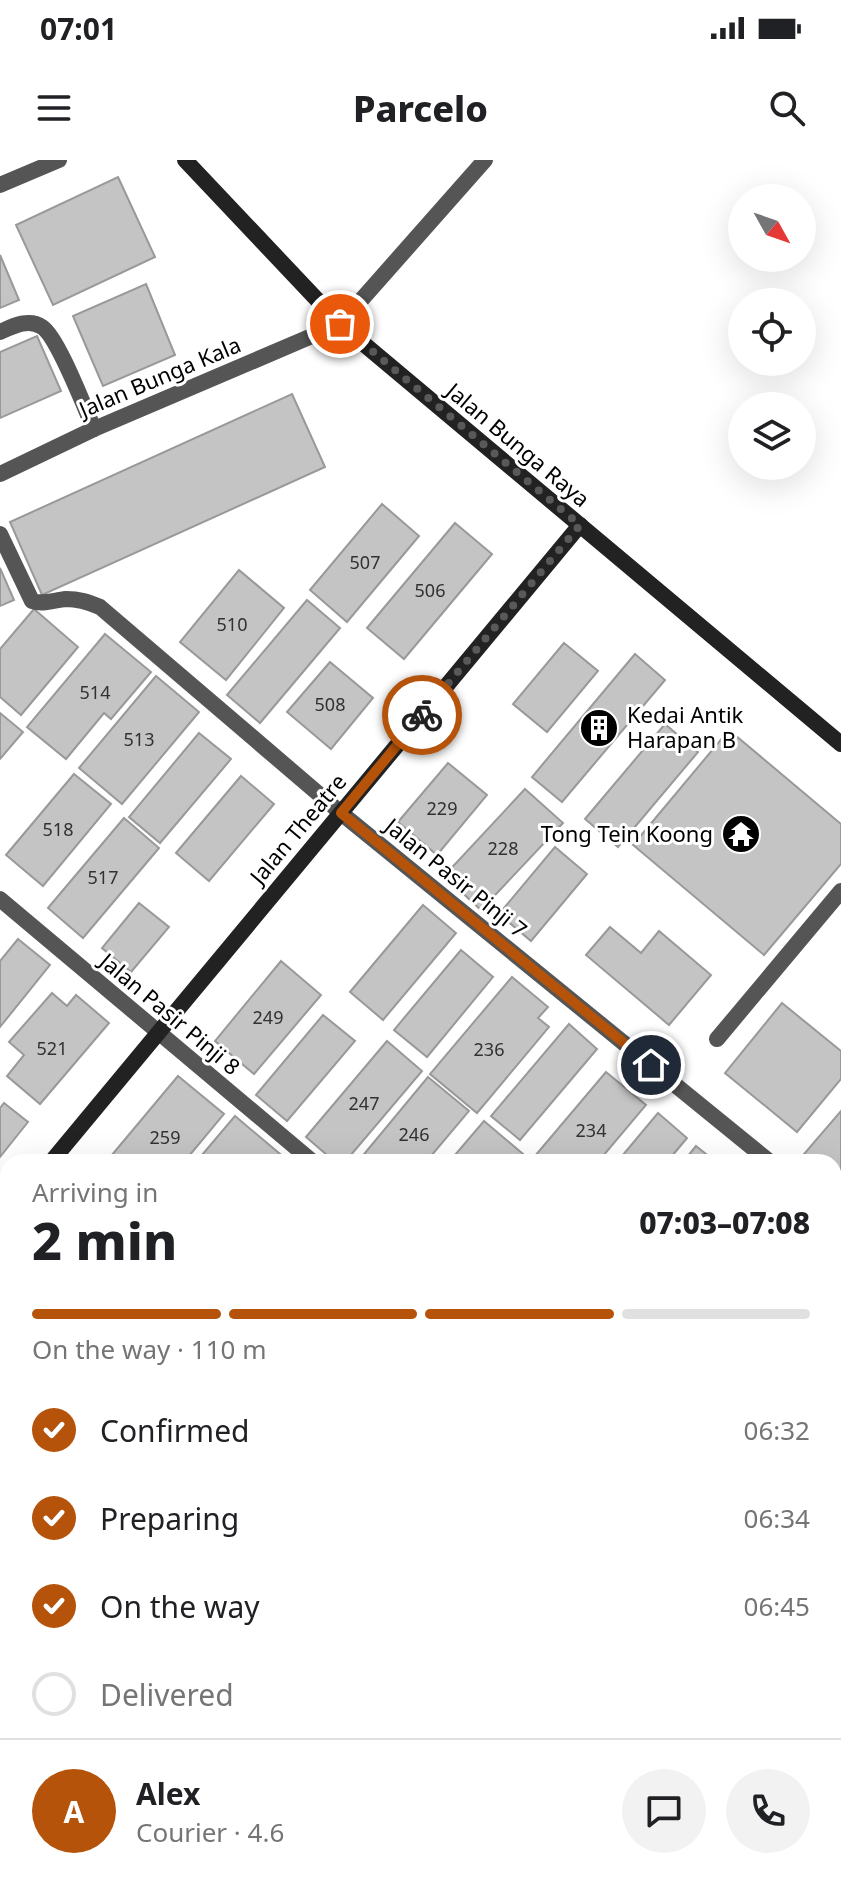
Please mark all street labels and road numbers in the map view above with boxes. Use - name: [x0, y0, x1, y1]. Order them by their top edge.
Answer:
- street label: Jalan Bunga Kala: [72, 329, 245, 424]
- street label: Jalan Bunga Raya: [439, 374, 597, 513]
- street label: Jalan Theatre: [241, 767, 352, 891]
- street label: Jalan Pasir Pinji 7: [378, 809, 534, 944]
- street label: Jalan Pasir Pinji 8: [93, 944, 247, 1081]

